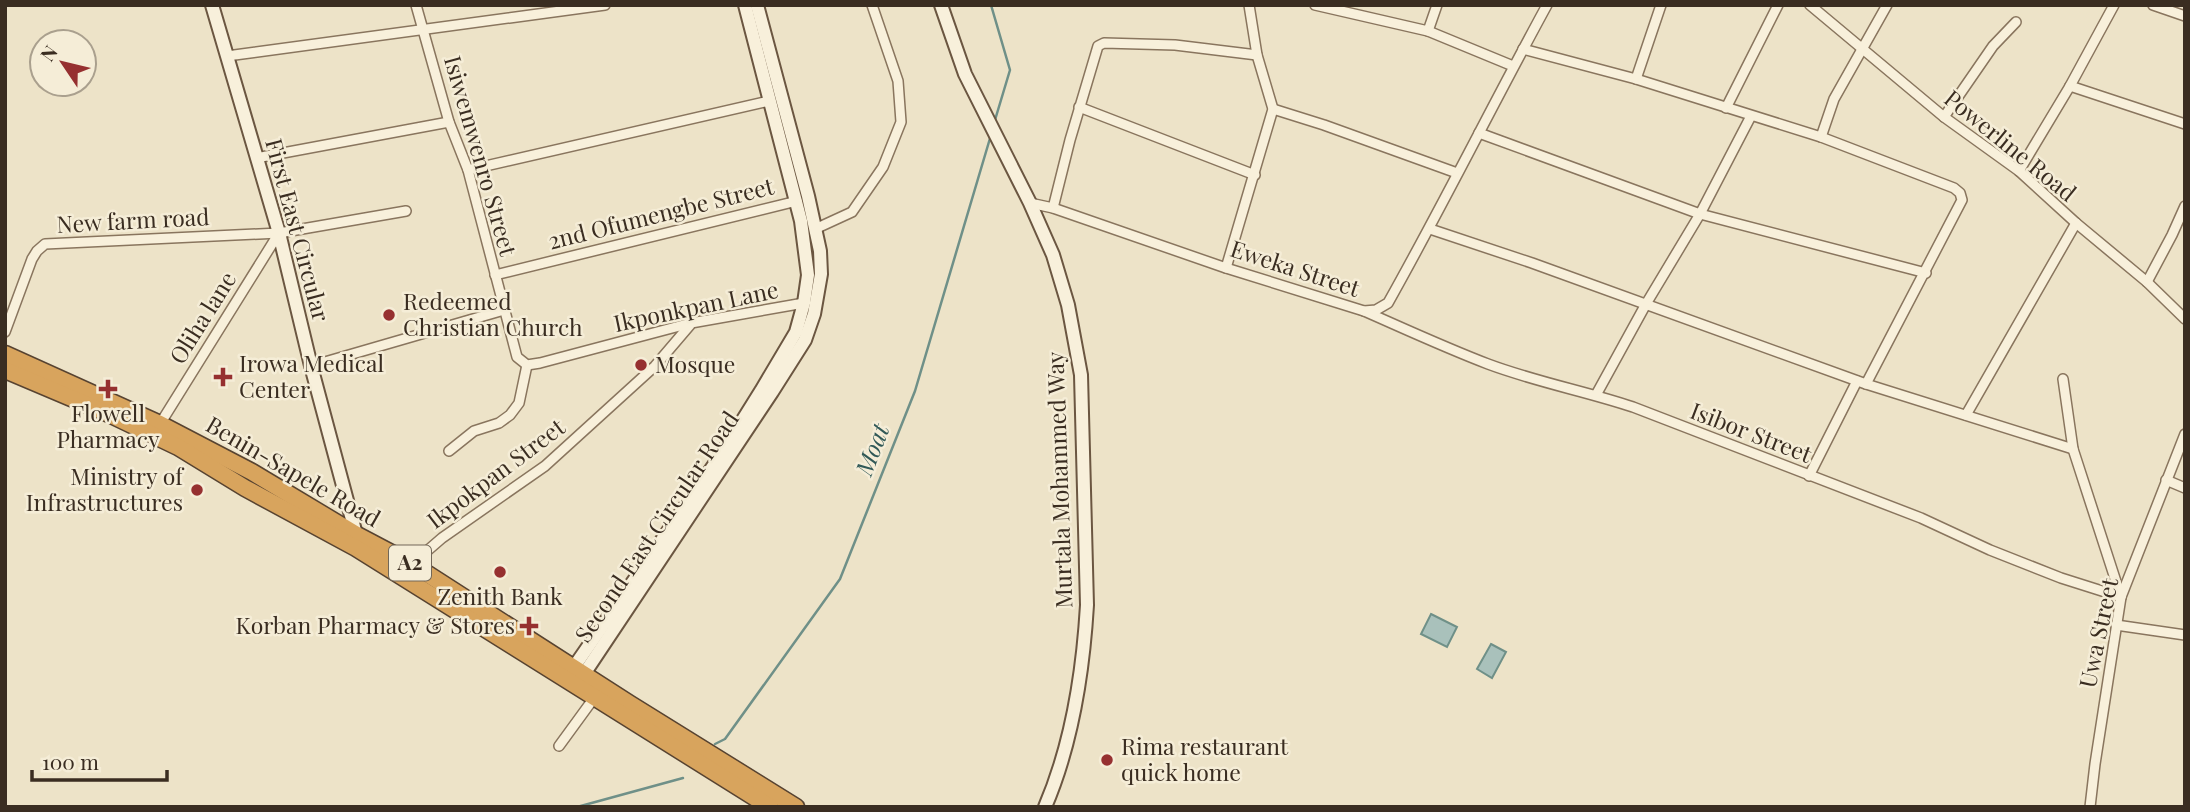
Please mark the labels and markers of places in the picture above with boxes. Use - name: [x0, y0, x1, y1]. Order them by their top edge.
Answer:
- place label: Redeemed Christian Church: [403, 285, 583, 342]
- marker: Redeemed Christian Church: [381, 307, 397, 323]
- place label: Irowa Medical Center: [239, 347, 384, 404]
- place label: Mosque: [655, 348, 735, 379]
- marker: Mosque: [633, 357, 649, 373]
- marker: Irowa Medical Center: [213, 367, 233, 387]
- marker: Flowell Pharmacy: [100, 381, 116, 397]
- place label: Flowell Pharmacy: [56, 397, 160, 454]
- place label: Ministry of Infrastructures: [26, 460, 185, 517]
- marker: Ministry of Infrastructures: [189, 482, 205, 498]
- marker: Zenith Bank: [492, 564, 508, 580]
- place label: Zenith Bank: [437, 580, 563, 611]
- place label: Korban Pharmacy & Stores: [236, 609, 515, 640]
- marker: Korban Pharmacy & Stores: [521, 618, 537, 634]
- place label: Rima restaurant quick home: [1121, 730, 1289, 787]
- marker: Rima restaurant quick home: [1099, 752, 1115, 768]

